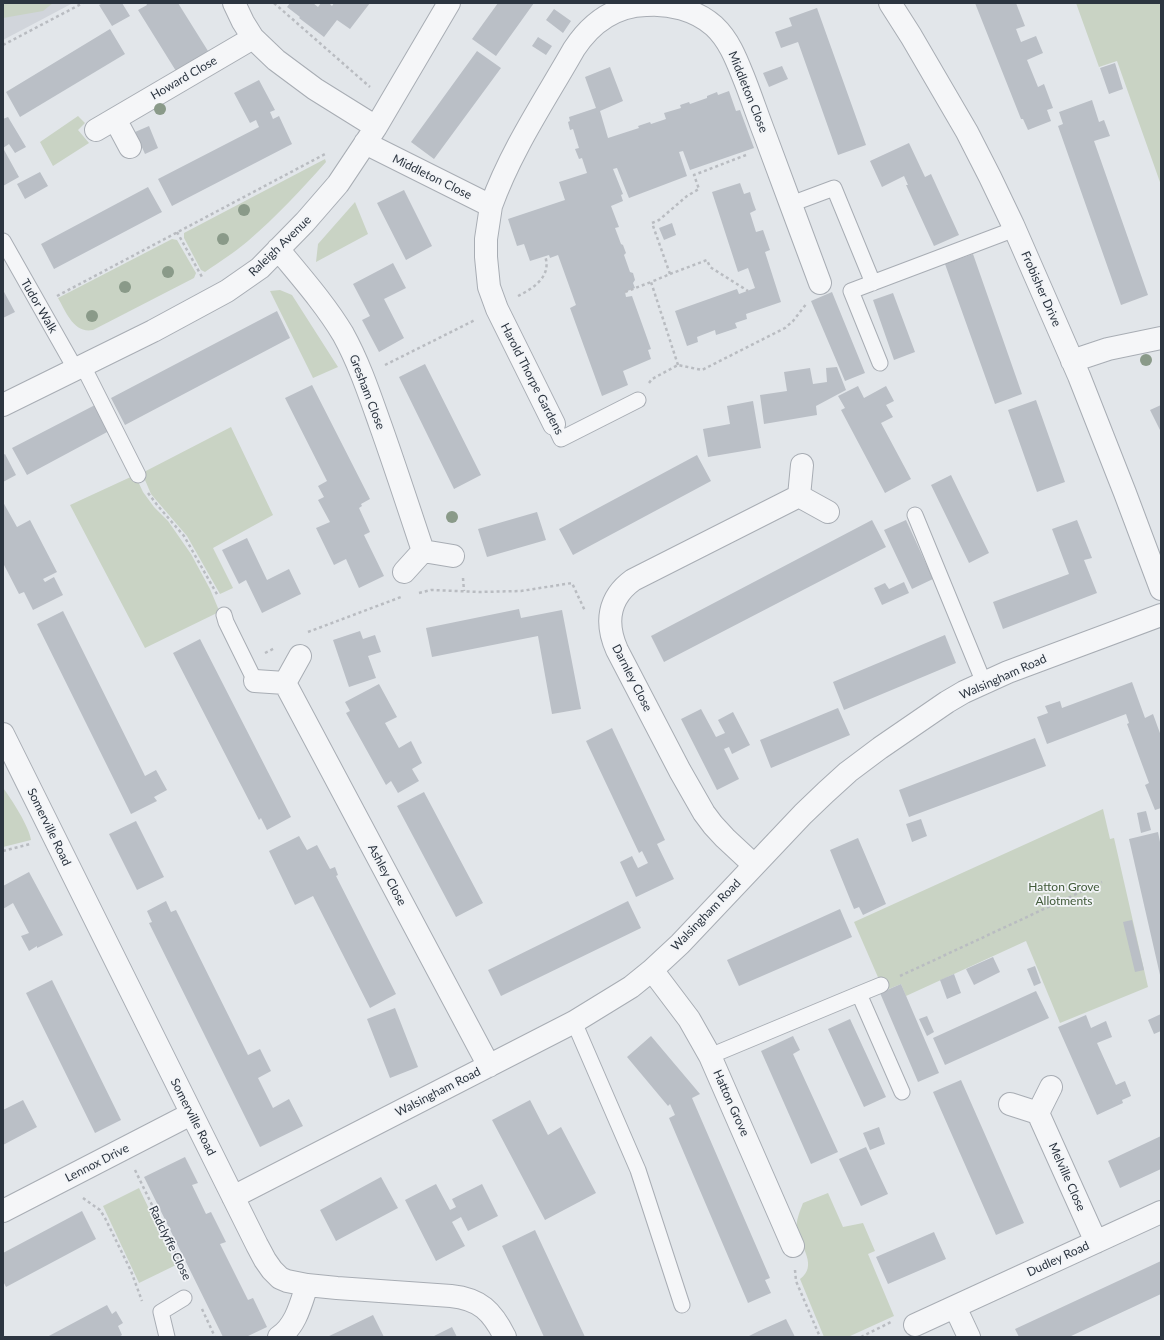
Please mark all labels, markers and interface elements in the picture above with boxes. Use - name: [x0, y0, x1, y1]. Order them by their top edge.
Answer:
- street label: Middleton Close: [725, 49, 771, 135]
- street label: Howard Close: [148, 53, 220, 103]
- street label: Middleton Close: [390, 152, 474, 202]
- street label: Raleigh Avenue: [246, 213, 314, 279]
- street label: Frobisher Drive: [1018, 249, 1064, 329]
- street label: Tudor Walk: [18, 276, 60, 336]
- street label: Harold Thorpe Gardens: [498, 321, 566, 437]
- street label: Gresham Close: [346, 352, 388, 432]
- street label: Darnley Close: [609, 642, 655, 714]
- street label: Walsingham Road: [957, 651, 1049, 703]
- street label: Somerville Road: [24, 786, 74, 868]
- street label: Ashley Close: [365, 842, 409, 908]
- street label: Walsingham Road: [668, 876, 744, 954]
- park label: Hatton Grove Allotments: [1028, 880, 1100, 908]
- street label: Walsingham Road: [393, 1064, 483, 1120]
- street label: Hatton Grove: [710, 1067, 752, 1139]
- street label: Somerville Road: [167, 1076, 219, 1158]
- street label: Lennox Drive: [63, 1141, 131, 1185]
- street label: Melville Close: [1045, 1141, 1089, 1213]
- street label: Radclyffe Close: [146, 1203, 194, 1283]
- street label: Dudley Road: [1024, 1238, 1092, 1280]

